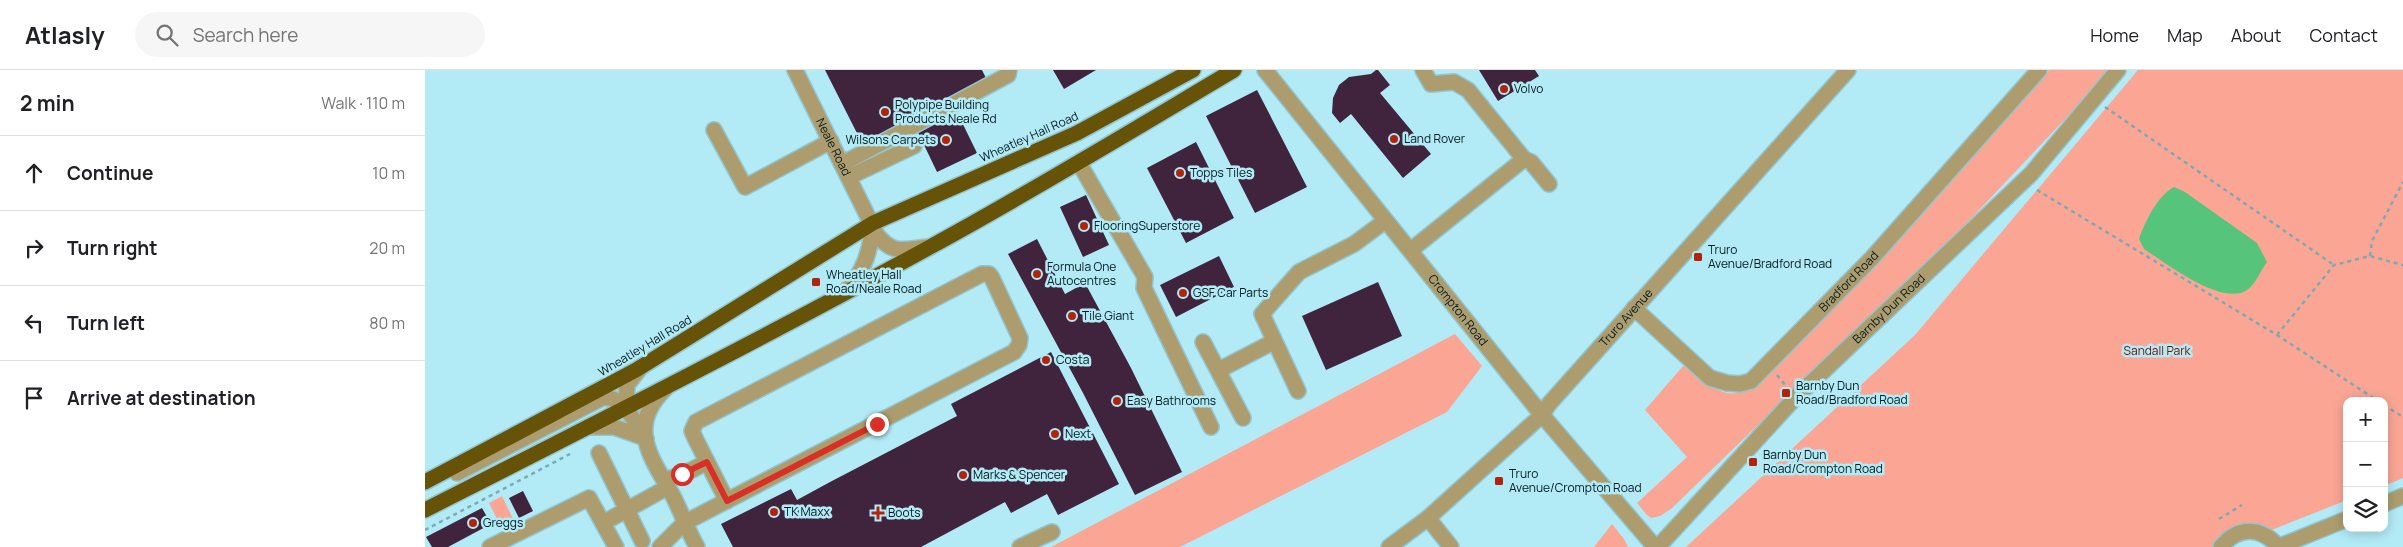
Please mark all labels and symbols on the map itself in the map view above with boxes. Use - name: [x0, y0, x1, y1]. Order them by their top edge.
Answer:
- place label: Volvo: [1514, 80, 1543, 97]
- marker: Volvo: [1498, 83, 1510, 95]
- place label: Polypipe Building Products Neale Rd: [895, 96, 997, 127]
- marker: Polypipe Building Products Neale Rd: [879, 106, 891, 118]
- street label: Wheatley Hall Road: [977, 107, 1081, 166]
- street label: Neale Road: [812, 115, 855, 179]
- place label: Land Rover: [1404, 130, 1466, 147]
- place label: Wilsons Carpets: [845, 131, 936, 148]
- marker: Land Rover: [1388, 133, 1400, 145]
- marker: Wilsons Carpets: [940, 134, 952, 146]
- place label: Topps Tiles: [1190, 164, 1252, 181]
- marker: Topps Tiles: [1174, 167, 1186, 179]
- place label: FlooringSuperstore: [1094, 217, 1200, 234]
- marker: FlooringSuperstore: [1078, 220, 1090, 232]
- place label: Truro Avenue/Bradford Road: [1708, 241, 1832, 272]
- street label: Bradford Road: [1815, 247, 1882, 315]
- marker: Truro Avenue/Bradford Road: [1692, 251, 1704, 263]
- place label: Formula One Autocentres: [1047, 258, 1116, 289]
- place label: Wheatley Hall Road/Neale Road: [826, 266, 922, 297]
- marker: Formula One Autocentres: [1031, 268, 1043, 280]
- street label: Barnby Dun Road: [1849, 270, 1929, 347]
- street label: Crompton Road: [1424, 271, 1492, 349]
- marker: Wheatley Hall Road/Neale Road: [810, 276, 822, 288]
- place label: GSF Car Parts: [1193, 284, 1268, 301]
- street label: Truro Avenue: [1595, 285, 1656, 350]
- marker: GSF Car Parts: [1177, 287, 1189, 299]
- place label: Tile Giant: [1082, 307, 1134, 324]
- marker: Tile Giant: [1066, 310, 1078, 322]
- street label: Wheatley Hall Road: [595, 311, 695, 380]
- park label: Sandall Park: [2124, 342, 2191, 359]
- place label: Costa: [1056, 351, 1089, 368]
- marker: Costa: [1040, 354, 1052, 366]
- place label: Barnby Dun Road/Bradford Road: [1796, 377, 1908, 408]
- marker: Barnby Dun Road/Bradford Road: [1780, 387, 1792, 399]
- place label: Easy Bathrooms: [1127, 392, 1216, 409]
- marker: Easy Bathrooms: [1111, 395, 1123, 407]
- route end: [866, 413, 889, 436]
- place label: Next: [1065, 425, 1091, 442]
- marker: Next: [1049, 428, 1061, 440]
- place label: Barnby Dun Road/Crompton Road: [1763, 446, 1883, 477]
- marker: Barnby Dun Road/Crompton Road: [1747, 456, 1759, 468]
- route start: [671, 463, 694, 486]
- place label: Truro Avenue/Crompton Road: [1509, 465, 1642, 496]
- place label: Marks & Spencer: [973, 466, 1066, 483]
- marker: Marks & Spencer: [957, 469, 969, 481]
- marker: Truro Avenue/Crompton Road: [1493, 475, 1505, 487]
- place label: TK Maxx: [784, 503, 831, 520]
- place label: Boots: [888, 504, 921, 521]
- marker: TK Maxx: [768, 506, 780, 518]
- marker: Boots: [872, 507, 884, 519]
- place label: Greggs: [483, 514, 523, 531]
- marker: Greggs: [467, 517, 479, 529]

